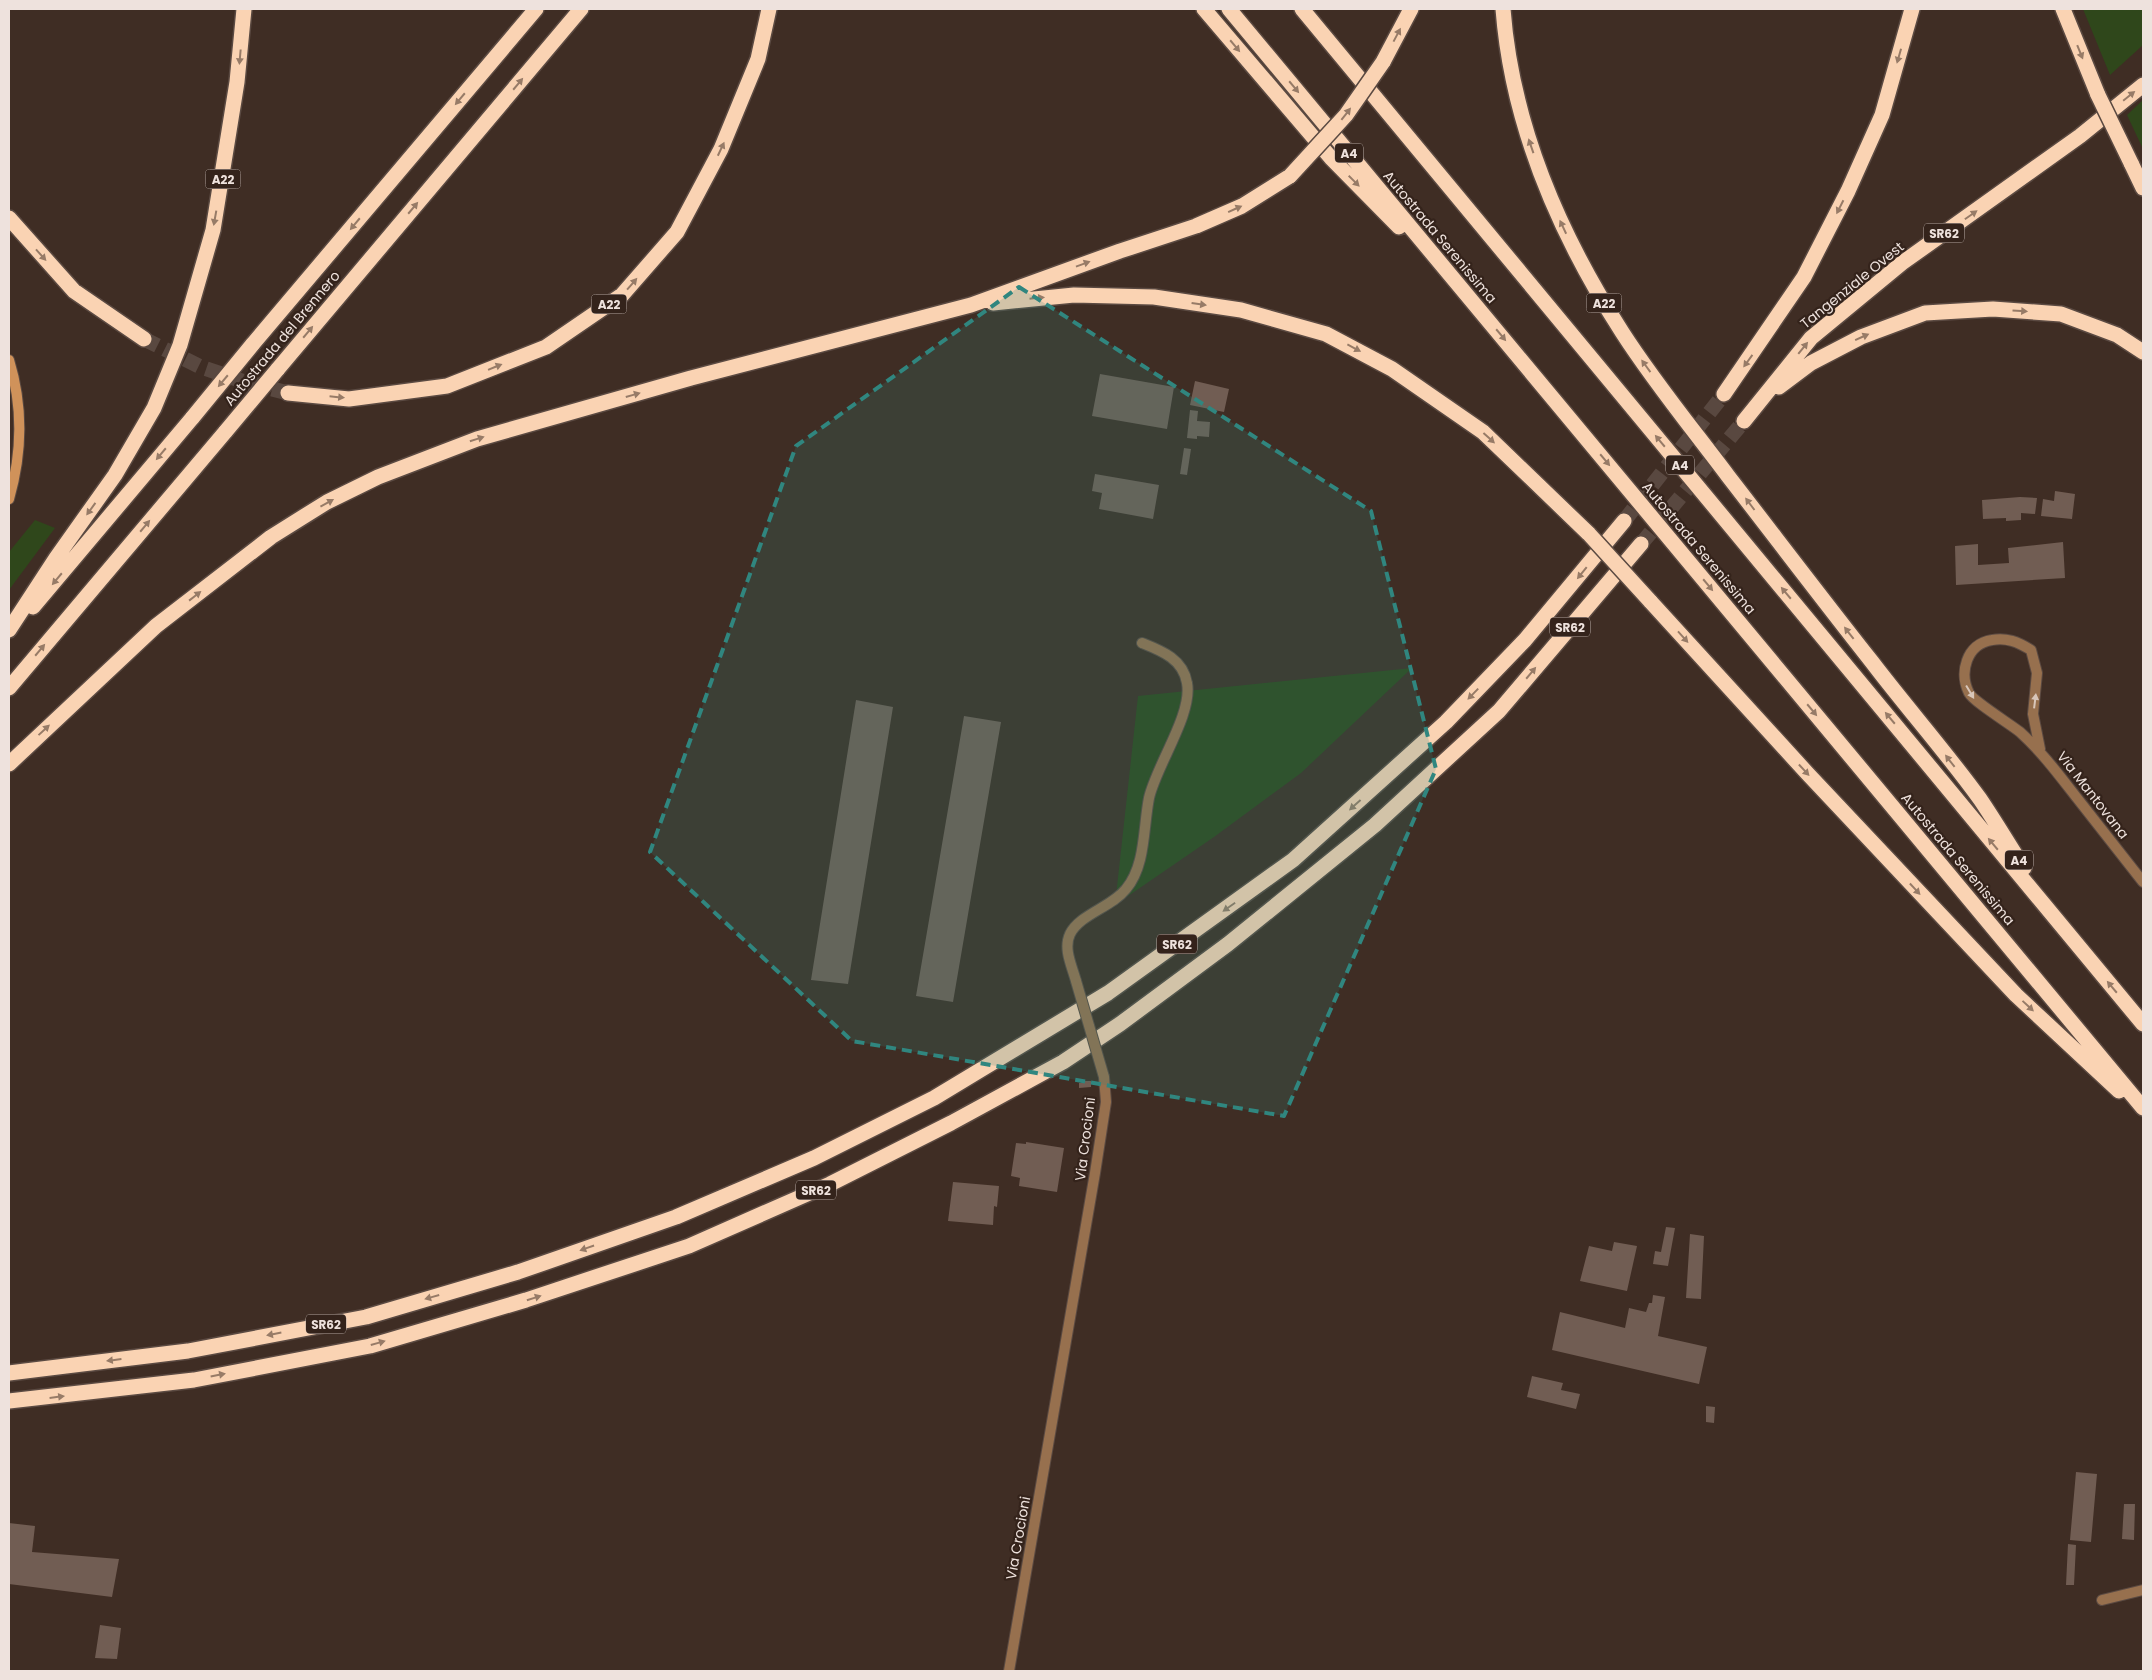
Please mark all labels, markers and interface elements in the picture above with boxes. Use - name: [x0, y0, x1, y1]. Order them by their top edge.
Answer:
- one-way arrow: [1393, 28, 1401, 42]
- one-way arrow: [1230, 39, 1241, 52]
- one-way arrow: [2077, 45, 2085, 59]
- one-way arrow: [1894, 48, 1902, 63]
- one-way arrow: [235, 50, 243, 66]
- one-way arrow: [512, 77, 523, 90]
- one-way arrow: [1288, 80, 1300, 92]
- one-way arrow: [2122, 91, 2135, 102]
- one-way arrow: [454, 93, 465, 106]
- one-way arrow: [1341, 108, 1352, 121]
- one-way arrow: [1527, 138, 1535, 153]
- one-way arrow: [717, 142, 725, 156]
- road number: A4: [1335, 144, 1363, 162]
- street label: Autostrada Serenissima: [1379, 166, 1501, 308]
- road number: A22: [206, 170, 240, 188]
- one-way arrow: [1348, 175, 1360, 187]
- one-way arrow: [1836, 200, 1844, 214]
- one-way arrow: [407, 202, 418, 215]
- one-way arrow: [1228, 204, 1242, 212]
- one-way arrow: [1964, 209, 1977, 220]
- one-way arrow: [211, 210, 219, 226]
- one-way arrow: [349, 217, 360, 230]
- one-way arrow: [1559, 220, 1567, 234]
- road number: SR62: [1924, 224, 1964, 242]
- street label: Tangenziale Ovest: [1796, 237, 1908, 333]
- one-way arrow: [35, 248, 47, 260]
- one-way arrow: [1075, 260, 1090, 267]
- street label: Autostrada del Brennero: [219, 266, 345, 410]
- one-way arrow: [627, 278, 638, 291]
- road number: A22: [592, 294, 626, 314]
- one-way arrow: [1029, 294, 1045, 302]
- road number: A22: [1586, 294, 1622, 312]
- one-way arrow: [1191, 300, 1207, 308]
- one-way arrow: [2012, 307, 2028, 315]
- one-way arrow: [303, 326, 314, 339]
- one-way arrow: [1495, 329, 1506, 342]
- one-way arrow: [1855, 333, 1869, 341]
- one-way arrow: [1798, 342, 1809, 355]
- one-way arrow: [1347, 344, 1361, 353]
- one-way arrow: [1743, 354, 1753, 368]
- one-way arrow: [1641, 359, 1651, 373]
- one-way arrow: [487, 363, 502, 371]
- one-way arrow: [217, 374, 228, 387]
- one-way arrow: [626, 390, 641, 398]
- one-way arrow: [329, 393, 345, 401]
- one-way arrow: [1483, 432, 1495, 444]
- one-way arrow: [469, 435, 484, 443]
- one-way arrow: [1654, 436, 1666, 448]
- one-way arrow: [156, 448, 167, 461]
- one-way arrow: [1599, 453, 1610, 466]
- road number: A4: [1666, 456, 1694, 474]
- street label: Autostrada Serenissima: [1638, 477, 1760, 619]
- one-way arrow: [1745, 497, 1755, 511]
- one-way arrow: [320, 499, 335, 507]
- one-way arrow: [86, 502, 96, 516]
- one-way arrow: [140, 520, 151, 533]
- one-way arrow: [1576, 566, 1587, 579]
- one-way arrow: [52, 573, 63, 585]
- one-way arrow: [1703, 578, 1714, 591]
- one-way arrow: [1781, 587, 1792, 600]
- one-way arrow: [188, 591, 202, 601]
- road number: SR62: [1550, 618, 1590, 636]
- one-way arrow: [1844, 627, 1855, 640]
- one-way arrow: [1677, 631, 1689, 643]
- one-way arrow: [35, 644, 46, 657]
- one-way arrow: [1525, 667, 1536, 680]
- one-way arrow: [1965, 685, 1974, 699]
- one-way arrow: [1467, 687, 1479, 699]
- one-way arrow: [2031, 693, 2039, 709]
- one-way arrow: [1807, 703, 1818, 716]
- one-way arrow: [1884, 712, 1895, 725]
- one-way arrow: [38, 725, 51, 736]
- street label: Via Mantovana: [2052, 747, 2134, 843]
- one-way arrow: [1944, 755, 1955, 768]
- one-way arrow: [1798, 764, 1810, 776]
- street label: Autostrada Serenissima: [1897, 788, 2019, 930]
- one-way arrow: [1349, 799, 1361, 811]
- one-way arrow: [1988, 837, 1999, 850]
- road number: A4: [2005, 850, 2033, 870]
- one-way arrow: [1909, 882, 1921, 894]
- one-way arrow: [1222, 902, 1235, 912]
- road number: SR62: [1157, 934, 1197, 954]
- one-way arrow: [2107, 980, 2118, 993]
- one-way arrow: [2021, 1000, 2033, 1012]
- street label: Via Crocioni: [1070, 1096, 1100, 1182]
- road number: SR62: [796, 1180, 836, 1200]
- one-way arrow: [579, 1244, 594, 1252]
- one-way arrow: [526, 1293, 541, 1301]
- one-way arrow: [425, 1294, 440, 1302]
- road number: SR62: [306, 1315, 346, 1334]
- one-way arrow: [266, 1331, 282, 1339]
- one-way arrow: [370, 1339, 385, 1347]
- one-way arrow: [106, 1357, 122, 1365]
- one-way arrow: [211, 1371, 227, 1379]
- one-way arrow: [50, 1393, 66, 1401]
- street label: Via Crocioni: [1001, 1495, 1035, 1581]

